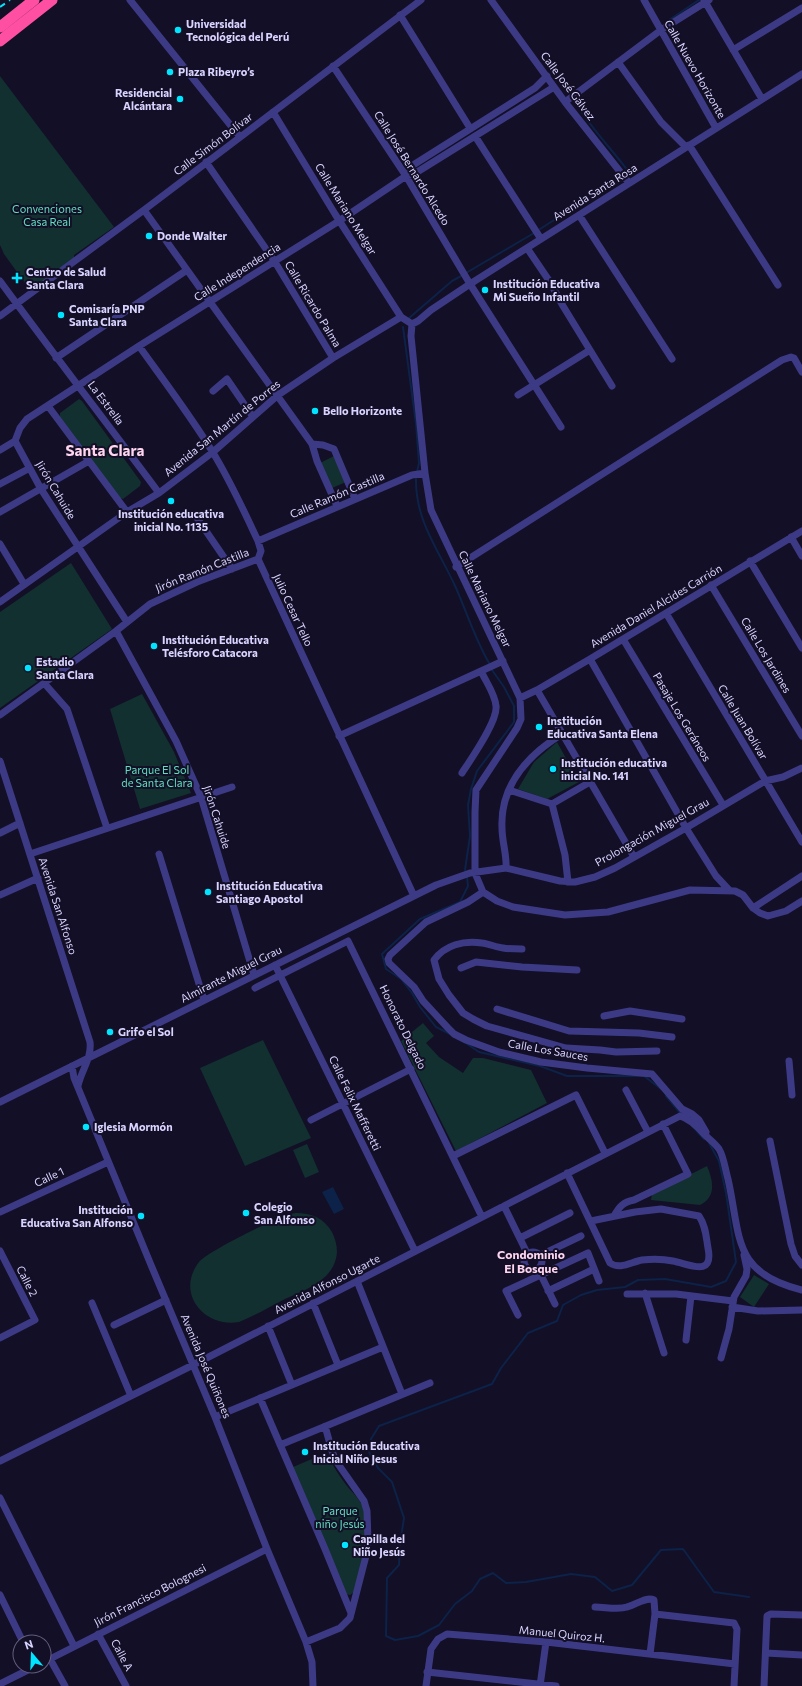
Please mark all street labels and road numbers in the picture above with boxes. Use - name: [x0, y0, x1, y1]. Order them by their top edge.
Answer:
- street label: Calle Nuevo Horizonte: [662, 17, 729, 120]
- street label: Calle José Gálvez: [538, 49, 599, 124]
- street label: Calle José Bernardo Alcedo: [371, 108, 453, 228]
- street label: Calle Simón Bolívar: [171, 109, 255, 178]
- street label: Calle Mariano Melgar: [313, 160, 380, 258]
- street label: Avenida Santa Rosa: [550, 160, 639, 223]
- street label: Calle Independencia: [191, 240, 282, 303]
- street label: Calle Ricardo Palma: [283, 258, 344, 349]
- street label: Avenida San Martín de Porres: [161, 377, 282, 478]
- street label: La Estrella: [86, 378, 127, 427]
- street label: Jirón Cahuide: [33, 458, 79, 522]
- street label: Calle Ramón Castilla: [288, 469, 386, 520]
- street label: Jirón Ramón Castilla: [153, 545, 251, 595]
- street label: Calle Mariano Melgar: [456, 548, 515, 650]
- street label: Avenida Daniel Alcides Carrión: [588, 561, 724, 650]
- street label: Julio Cesar Tello: [270, 572, 316, 649]
- street label: Calle Los Jardines: [738, 614, 794, 696]
- street label: Pasaje Los Geráneos: [651, 670, 714, 764]
- street label: Calle Juan Bolívar: [715, 682, 771, 763]
- street label: Jirón Cahuide: [200, 783, 234, 851]
- street label: Prolongación Miguel Grau: [592, 795, 711, 868]
- street label: Avenida San Alfonso: [37, 856, 80, 956]
- street label: Almirante Miguel Grau: [178, 942, 284, 1005]
- street label: Honorato Delgado: [377, 983, 430, 1071]
- street label: Calle Los Sauces: [507, 1036, 589, 1063]
- street label: Calle Felix Mafferetti: [327, 1053, 384, 1153]
- street label: Calle 1: [32, 1164, 66, 1189]
- street label: Avenida Alfonso Ugarte: [272, 1251, 382, 1316]
- street label: Calle 2: [14, 1263, 41, 1298]
- street label: Avenida José Quiñones: [178, 1312, 234, 1420]
- street label: Jirón Francisco Bolognesi: [92, 1561, 209, 1629]
- street label: Manuel Quiroz H.: [518, 1623, 606, 1645]
- street label: Calle A: [109, 1637, 136, 1673]

